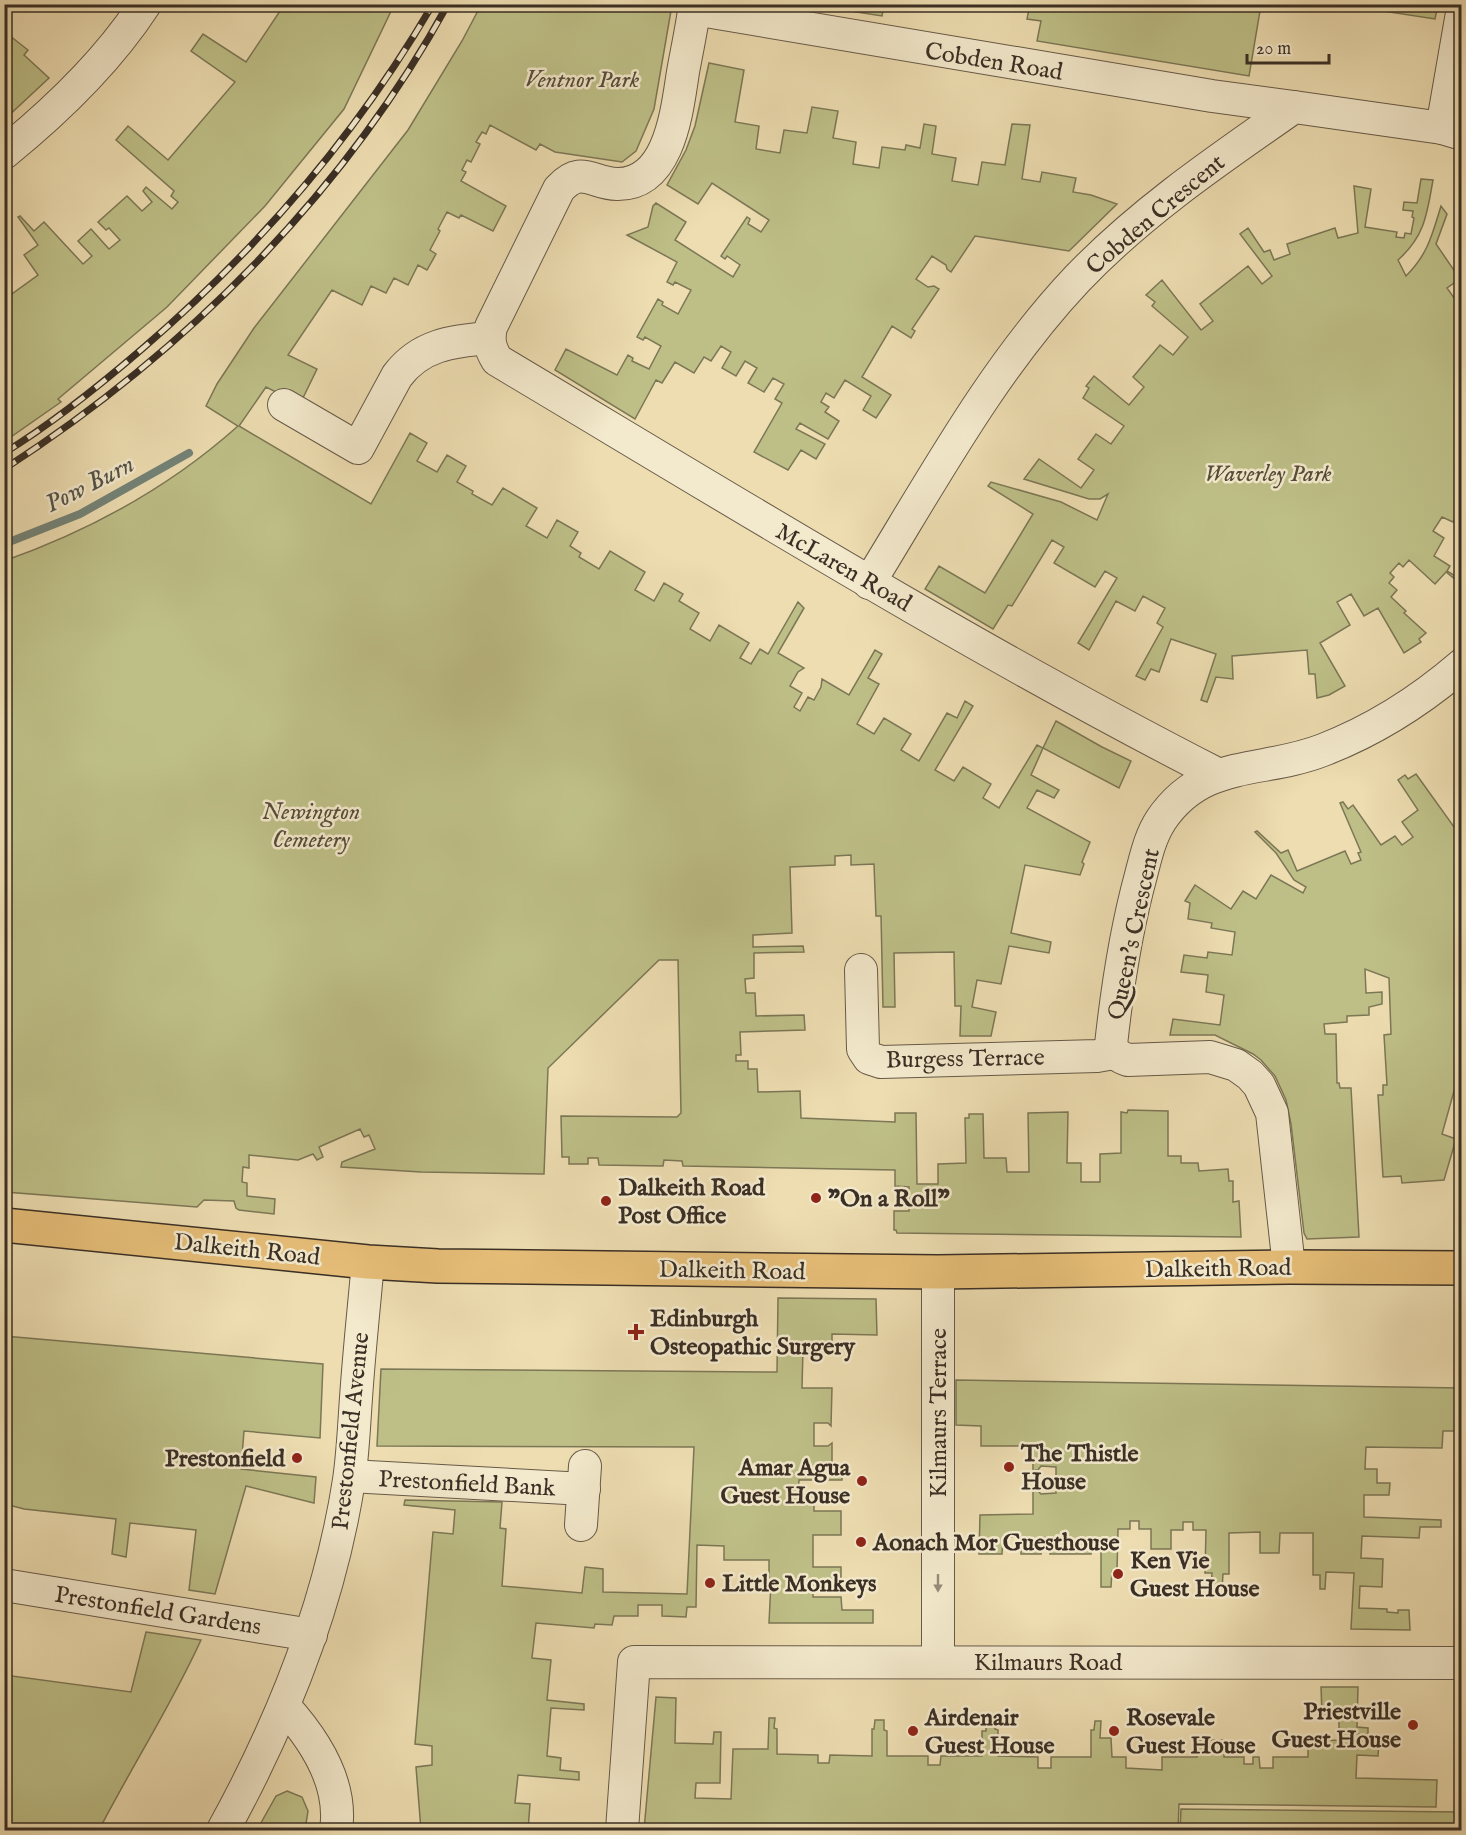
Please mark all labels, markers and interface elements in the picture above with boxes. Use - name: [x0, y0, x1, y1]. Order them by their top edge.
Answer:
- scale bar: [1247, 27, 1330, 65]
- street label: Cobden Road: [923, 36, 1065, 89]
- text: 20 m: [1256, 38, 1291, 61]
- park label: Ventnor Park: [525, 65, 640, 96]
- street label: Cobden Crescent: [1080, 148, 1232, 282]
- water label: Pow Burn: [39, 448, 140, 521]
- park label: Waverley Park: [1204, 459, 1332, 490]
- street label: McLaren Road: [770, 517, 917, 620]
- park label: Newington Cemetery: [262, 797, 360, 856]
- street label: Queen's Crescent: [1101, 846, 1168, 1023]
- street label: Burgess Terrace: [885, 1043, 1045, 1076]
- place label: Dalkeith Road Post Office: [618, 1173, 766, 1232]
- place label: "On a Roll": [828, 1184, 950, 1215]
- marker: "On a Roll": [809, 1191, 823, 1205]
- marker: Dalkeith Road Post Office: [599, 1194, 613, 1208]
- street label: Dalkeith Road: [172, 1227, 322, 1274]
- street label: Dalkeith Road: [1144, 1253, 1292, 1286]
- street label: Dalkeith Road: [658, 1255, 806, 1288]
- place label: Edinburgh Osteopathic Surgery: [650, 1304, 856, 1363]
- marker: Edinburgh Osteopathic Surgery: [627, 1323, 645, 1341]
- street label: Kilmaurs Terrace: [924, 1328, 955, 1498]
- street label: Prestonfield Avenue: [326, 1331, 377, 1532]
- place label: The Thistle House: [1020, 1439, 1138, 1498]
- place label: Prestonfield: [165, 1444, 286, 1475]
- marker: Prestonfield: [290, 1451, 304, 1465]
- place label: Amar Agua Guest House: [721, 1453, 851, 1512]
- marker: The Thistle House: [1002, 1460, 1016, 1474]
- street label: Prestonfield Bank: [378, 1464, 556, 1505]
- marker: Amar Agua Guest House: [855, 1474, 869, 1488]
- place label: Aonach Mor Guesthouse: [872, 1528, 1119, 1559]
- marker: Aonach Mor Guesthouse: [854, 1535, 868, 1549]
- place label: Ken Vie Guest House: [1130, 1546, 1259, 1605]
- marker: Ken Vie Guest House: [1111, 1567, 1125, 1581]
- place label: Little Monkeys: [722, 1569, 877, 1600]
- one-way arrow: [933, 1573, 943, 1592]
- marker: Little Monkeys: [703, 1576, 717, 1590]
- street label: Prestonfield Gardens: [52, 1580, 263, 1643]
- street label: Kilmaurs Road: [974, 1648, 1122, 1679]
- place label: Priestville Guest House: [1272, 1697, 1401, 1756]
- place label: Airdenair Guest House: [924, 1703, 1054, 1762]
- place label: Rosevale Guest House: [1126, 1703, 1255, 1762]
- marker: Priestville Guest House: [1406, 1718, 1420, 1732]
- marker: Airdenair Guest House: [906, 1724, 920, 1738]
- marker: Rosevale Guest House: [1107, 1724, 1121, 1738]

